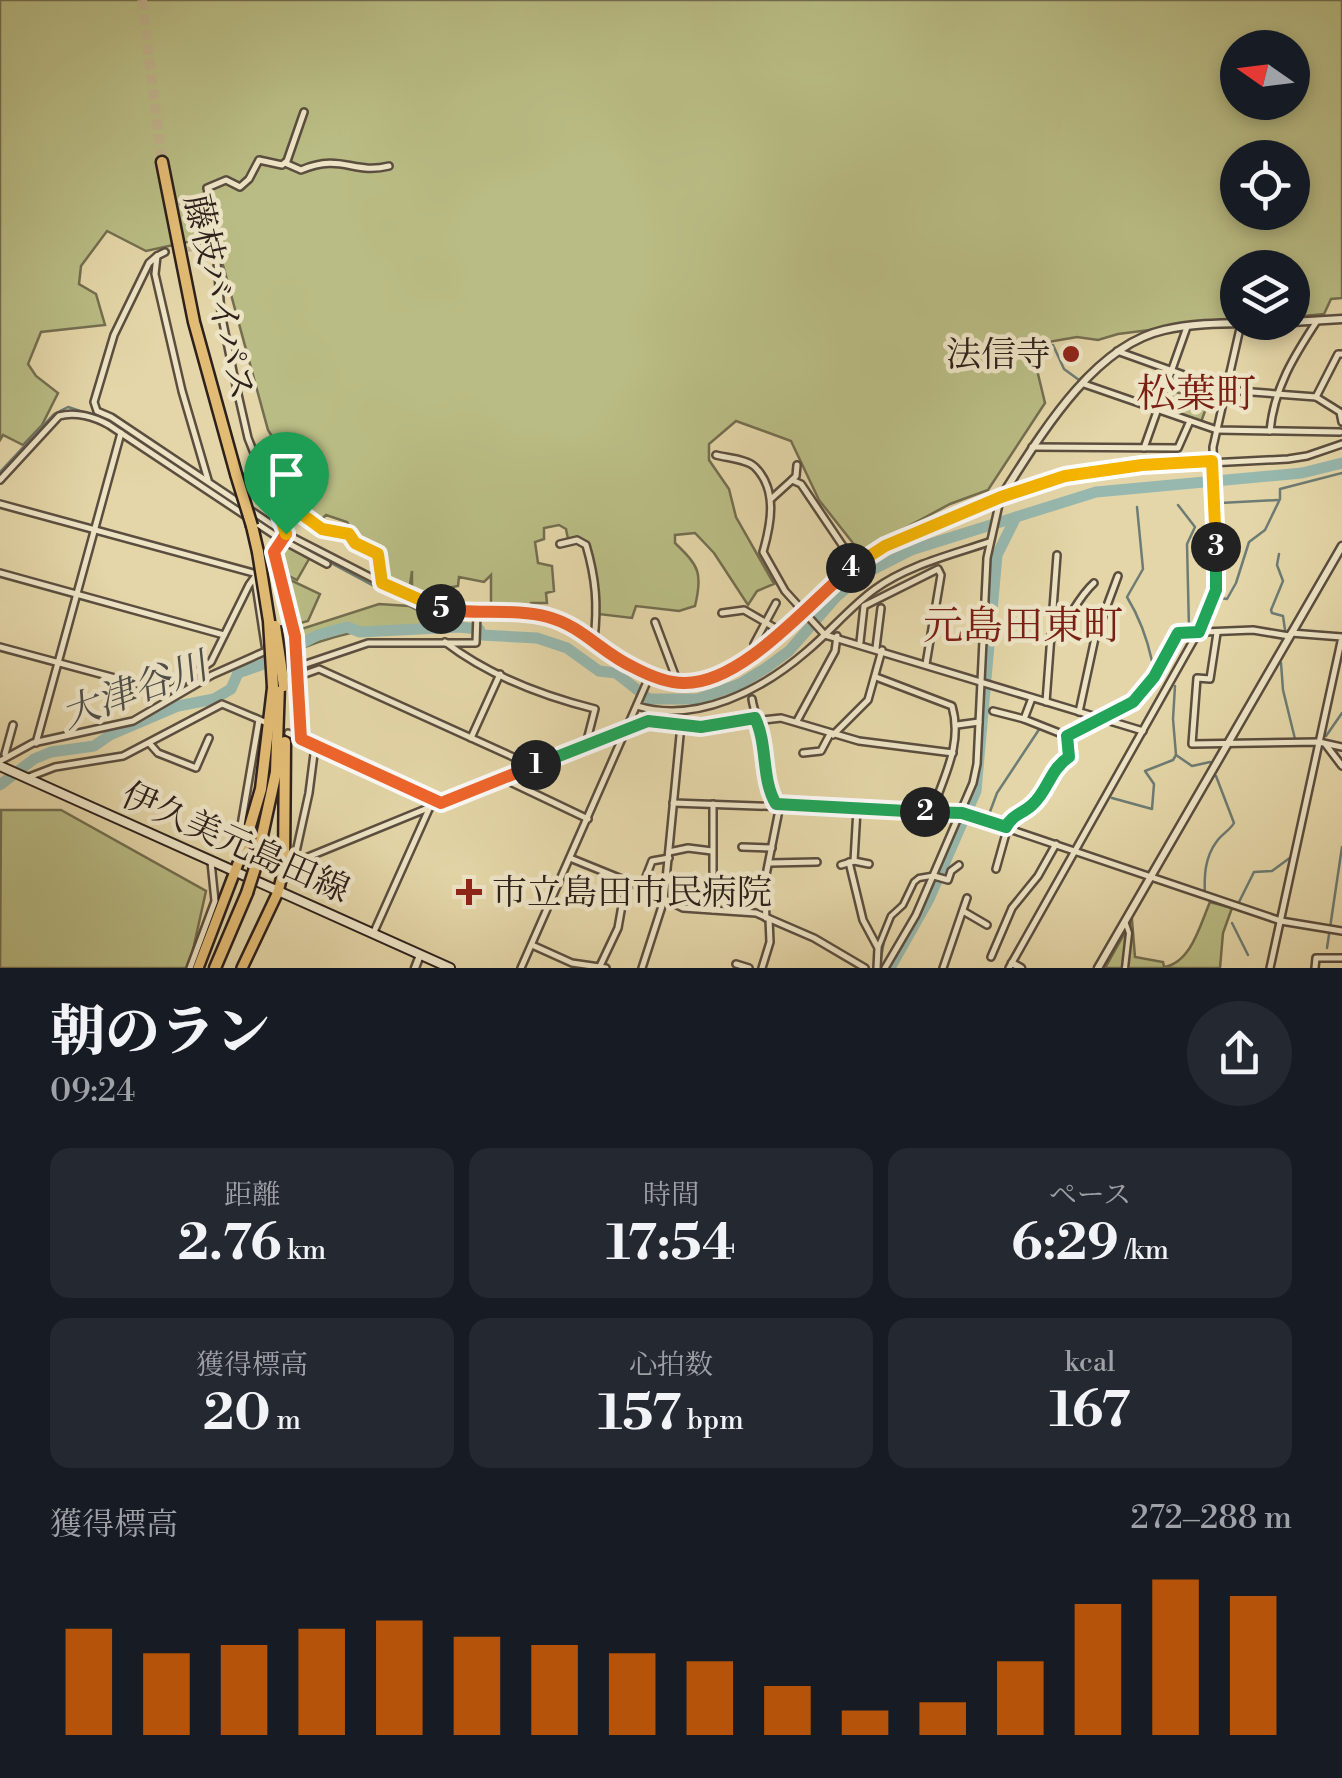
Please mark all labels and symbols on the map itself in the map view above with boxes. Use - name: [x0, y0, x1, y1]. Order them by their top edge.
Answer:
- north arrow: [1220, 30, 1310, 120]
- street label: 藤枝バイパス: [174, 191, 263, 404]
- place label: 法信寺: [946, 334, 1051, 377]
- marker: 法信寺: [1060, 343, 1082, 365]
- district label: 松葉町: [1136, 370, 1256, 420]
- pin: [244, 432, 329, 535]
- pin: 3: [1191, 522, 1241, 572]
- pin: 4: [826, 543, 876, 593]
- pin: 5: [416, 584, 466, 634]
- district label: 元島田東町: [923, 602, 1123, 652]
- water label: 大津谷川: [55, 642, 218, 739]
- pin: 1: [511, 740, 561, 790]
- street label: 伊久美元島田線: [115, 774, 356, 913]
- pin: 2: [900, 787, 950, 837]
- place label: 市立島田市民病院: [492, 872, 772, 915]
- marker: 市立島田市民病院: [456, 879, 482, 905]

